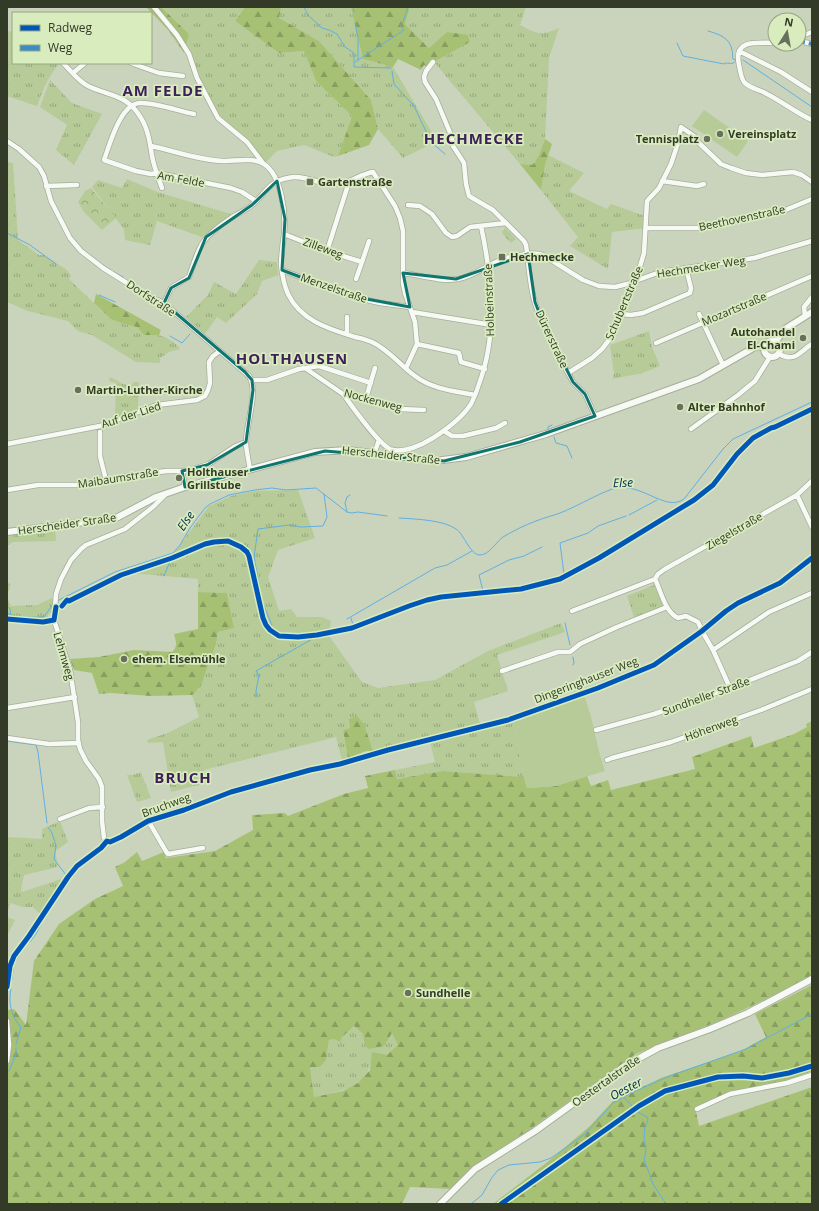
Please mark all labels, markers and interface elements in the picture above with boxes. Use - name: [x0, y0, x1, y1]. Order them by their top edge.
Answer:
- legend: [12, 12, 152, 64]
- north arrow: [767, 12, 807, 52]
- text: N: [783, 13, 795, 30]
- text: Radweg: [48, 19, 92, 36]
- text: Weg: [48, 39, 73, 56]
- district label: AM FELDE: [122, 80, 204, 100]
- place label: Vereinsplatz: [728, 126, 797, 141]
- district label: HECHMECKE: [424, 128, 524, 148]
- marker: Vereinsplatz: [715, 129, 725, 139]
- place label: Tennisplatz: [636, 131, 700, 146]
- marker: Tennisplatz: [702, 134, 712, 144]
- street label: Am Felde: [156, 167, 206, 190]
- place label: Gartenstraße: [318, 174, 393, 189]
- marker: Gartenstraße: [305, 177, 315, 187]
- street label: Beethovenstraße: [697, 201, 786, 234]
- street label: Zilleweg: [301, 233, 345, 262]
- place label: Hechmecke: [510, 249, 575, 264]
- marker: Hechmecke: [497, 252, 507, 262]
- street label: Hechmecker Weg: [656, 252, 746, 281]
- street label: Holbeinstraße: [480, 263, 497, 337]
- street label: Schubertstraße: [601, 264, 646, 342]
- street label: Menzelstraße: [299, 269, 370, 306]
- street label: Dorfstraße: [124, 276, 179, 319]
- street label: Mozartstraße: [699, 288, 768, 329]
- street label: Dürerstraße: [532, 307, 573, 370]
- place label: Autohandel El-Chami: [731, 324, 795, 352]
- marker: Autohandel El-Chami: [798, 333, 808, 343]
- district label: HOLTHAUSEN: [236, 348, 348, 368]
- place label: Martin-Luther-Kirche: [86, 382, 203, 397]
- marker: Martin-Luther-Kirche: [73, 385, 83, 395]
- street label: Nockenweg: [342, 385, 404, 414]
- street label: Auf der Lied: [99, 398, 163, 431]
- place label: Alter Bahnhof: [688, 399, 766, 414]
- marker: Alter Bahnhof: [675, 402, 685, 412]
- street label: Herscheider Straße: [341, 442, 441, 467]
- street label: Maibaumstraße: [77, 464, 159, 491]
- place label: Holthauser Grillstube: [187, 464, 248, 492]
- marker: Holthauser Grillstube: [174, 473, 184, 483]
- water label: Else: [612, 474, 633, 491]
- water label: Else: [173, 508, 198, 534]
- street label: Ziegelstraße: [703, 508, 765, 553]
- street label: Herscheider Straße: [17, 509, 117, 538]
- street label: Lehmweg: [50, 630, 79, 682]
- place label: ehem. Elsemühle: [132, 651, 226, 666]
- street label: Dingeringhauser Weg: [532, 653, 640, 706]
- marker: ehem. Elsemühle: [119, 654, 129, 664]
- street label: Sundheller Straße: [660, 673, 752, 718]
- street label: Höhenweg: [682, 711, 739, 744]
- district label: BRUCH: [154, 767, 212, 787]
- street label: Bruchweg: [139, 789, 192, 820]
- place label: Sundhelle: [416, 985, 471, 1000]
- marker: Sundhelle: [403, 988, 413, 998]
- street label: Oestertalstraße: [569, 1053, 643, 1109]
- water label: Oester: [607, 1075, 645, 1103]

